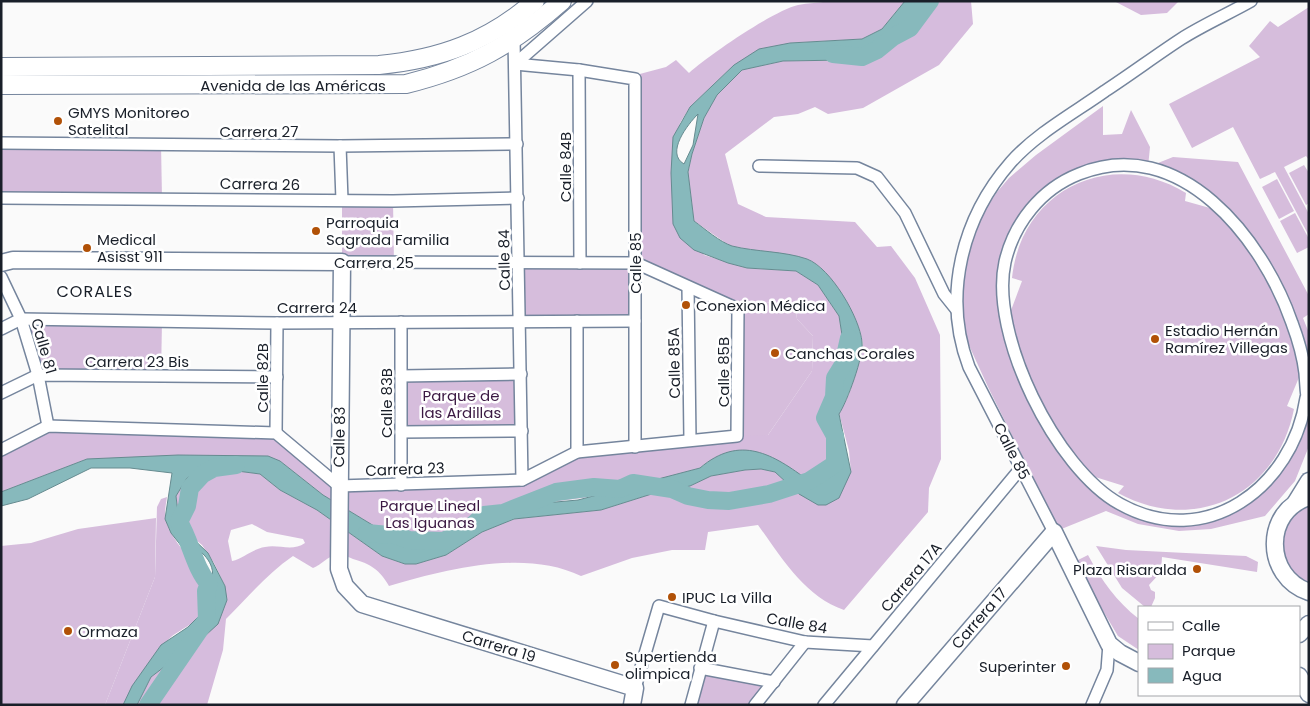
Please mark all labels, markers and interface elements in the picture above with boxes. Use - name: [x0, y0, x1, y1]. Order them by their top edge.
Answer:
- street label: Avenida de las Américas: [200, 75, 386, 96]
- place label: GMYS Monitoreo Satelital: [68, 102, 190, 140]
- marker: GMYS Monitoreo Satelital: [52, 115, 64, 127]
- street label: Carrera 27: [220, 121, 298, 142]
- street label: Calle 84B: [555, 132, 576, 202]
- street label: Carrera 26: [220, 173, 300, 195]
- place label: Parroquia Sagrada Familia: [326, 212, 449, 250]
- marker: Parroquia Sagrada Familia: [310, 225, 322, 237]
- place label: Medical Asisst 911: [97, 229, 163, 267]
- street label: Calle 84: [493, 229, 515, 291]
- street label: Calle 85: [625, 232, 646, 294]
- marker: Medical Asisst 911: [81, 242, 93, 254]
- street label: Carrera 25: [334, 252, 414, 273]
- district label: CORALES: [57, 280, 133, 303]
- place label: Conexion Médica: [696, 295, 825, 316]
- street label: Carrera 24: [277, 297, 357, 318]
- marker: Conexion Médica: [680, 299, 692, 311]
- street label: Calle 81: [26, 316, 62, 376]
- place label: Estadio Hernán Ramírez Villegas: [1165, 320, 1288, 358]
- street label: Calle 85A: [663, 327, 685, 399]
- marker: Estadio Hernán Ramírez Villegas: [1149, 333, 1161, 345]
- street label: Calle 85B: [713, 337, 734, 407]
- street label: Calle 82B: [252, 343, 273, 413]
- place label: Canchas Corales: [785, 343, 915, 364]
- marker: Canchas Corales: [769, 347, 781, 359]
- street label: Carrera 23 Bis: [85, 351, 189, 372]
- street label: Calle 83B: [376, 368, 397, 438]
- park label: Parque de las Ardillas: [421, 385, 501, 423]
- street label: Calle 83: [328, 406, 350, 468]
- street label: Calle 85: [989, 419, 1035, 483]
- street label: Carrera 23: [365, 457, 445, 481]
- park label: Parque Lineal Las Iguanas: [380, 495, 480, 533]
- street label: Carrera 17A: [876, 538, 946, 616]
- place label: Plaza Risaralda: [1073, 559, 1187, 580]
- marker: Plaza Risaralda: [1191, 563, 1203, 575]
- street label: Carrera 17: [946, 583, 1012, 653]
- place label: IPUC La Villa: [682, 587, 772, 608]
- marker: IPUC La Villa: [666, 591, 678, 603]
- legend: [1138, 606, 1300, 696]
- street label: Calle 84: [765, 607, 829, 639]
- text: Calle: [1182, 615, 1220, 636]
- place label: Ormaza: [78, 621, 138, 642]
- marker: Ormaza: [62, 625, 74, 637]
- street label: Carrera 19: [459, 625, 539, 667]
- text: Parque: [1182, 640, 1235, 661]
- place label: Supertienda olimpica: [625, 646, 717, 684]
- place label: Superinter: [979, 656, 1056, 677]
- marker: Supertienda olimpica: [609, 659, 621, 671]
- marker: Superinter: [1060, 660, 1072, 672]
- text: Agua: [1182, 665, 1222, 686]

